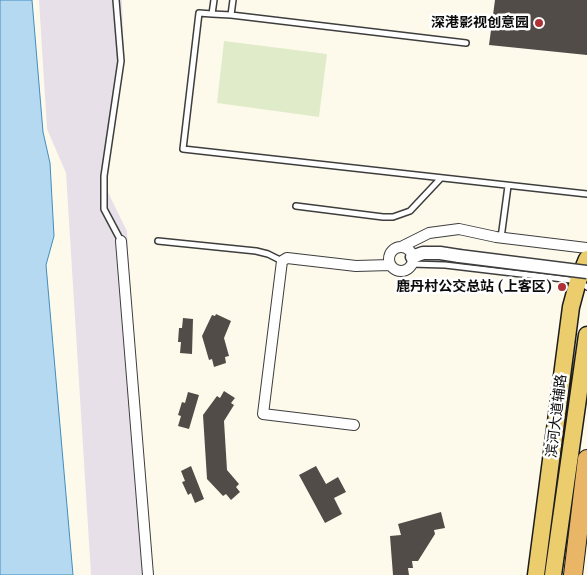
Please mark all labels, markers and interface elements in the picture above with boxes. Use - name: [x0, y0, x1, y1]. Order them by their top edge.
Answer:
- place label: 深港影视创意园: [431, 15, 529, 31]
- marker: 深港影视创意园: [533, 17, 545, 29]
- place label: 鹿丹村公交总站 (上客区): [396, 279, 552, 295]
- marker: 鹿丹村公交总站 (上客区): [556, 281, 568, 293]
- street label: 滨河大道辅路: [544, 373, 570, 459]

